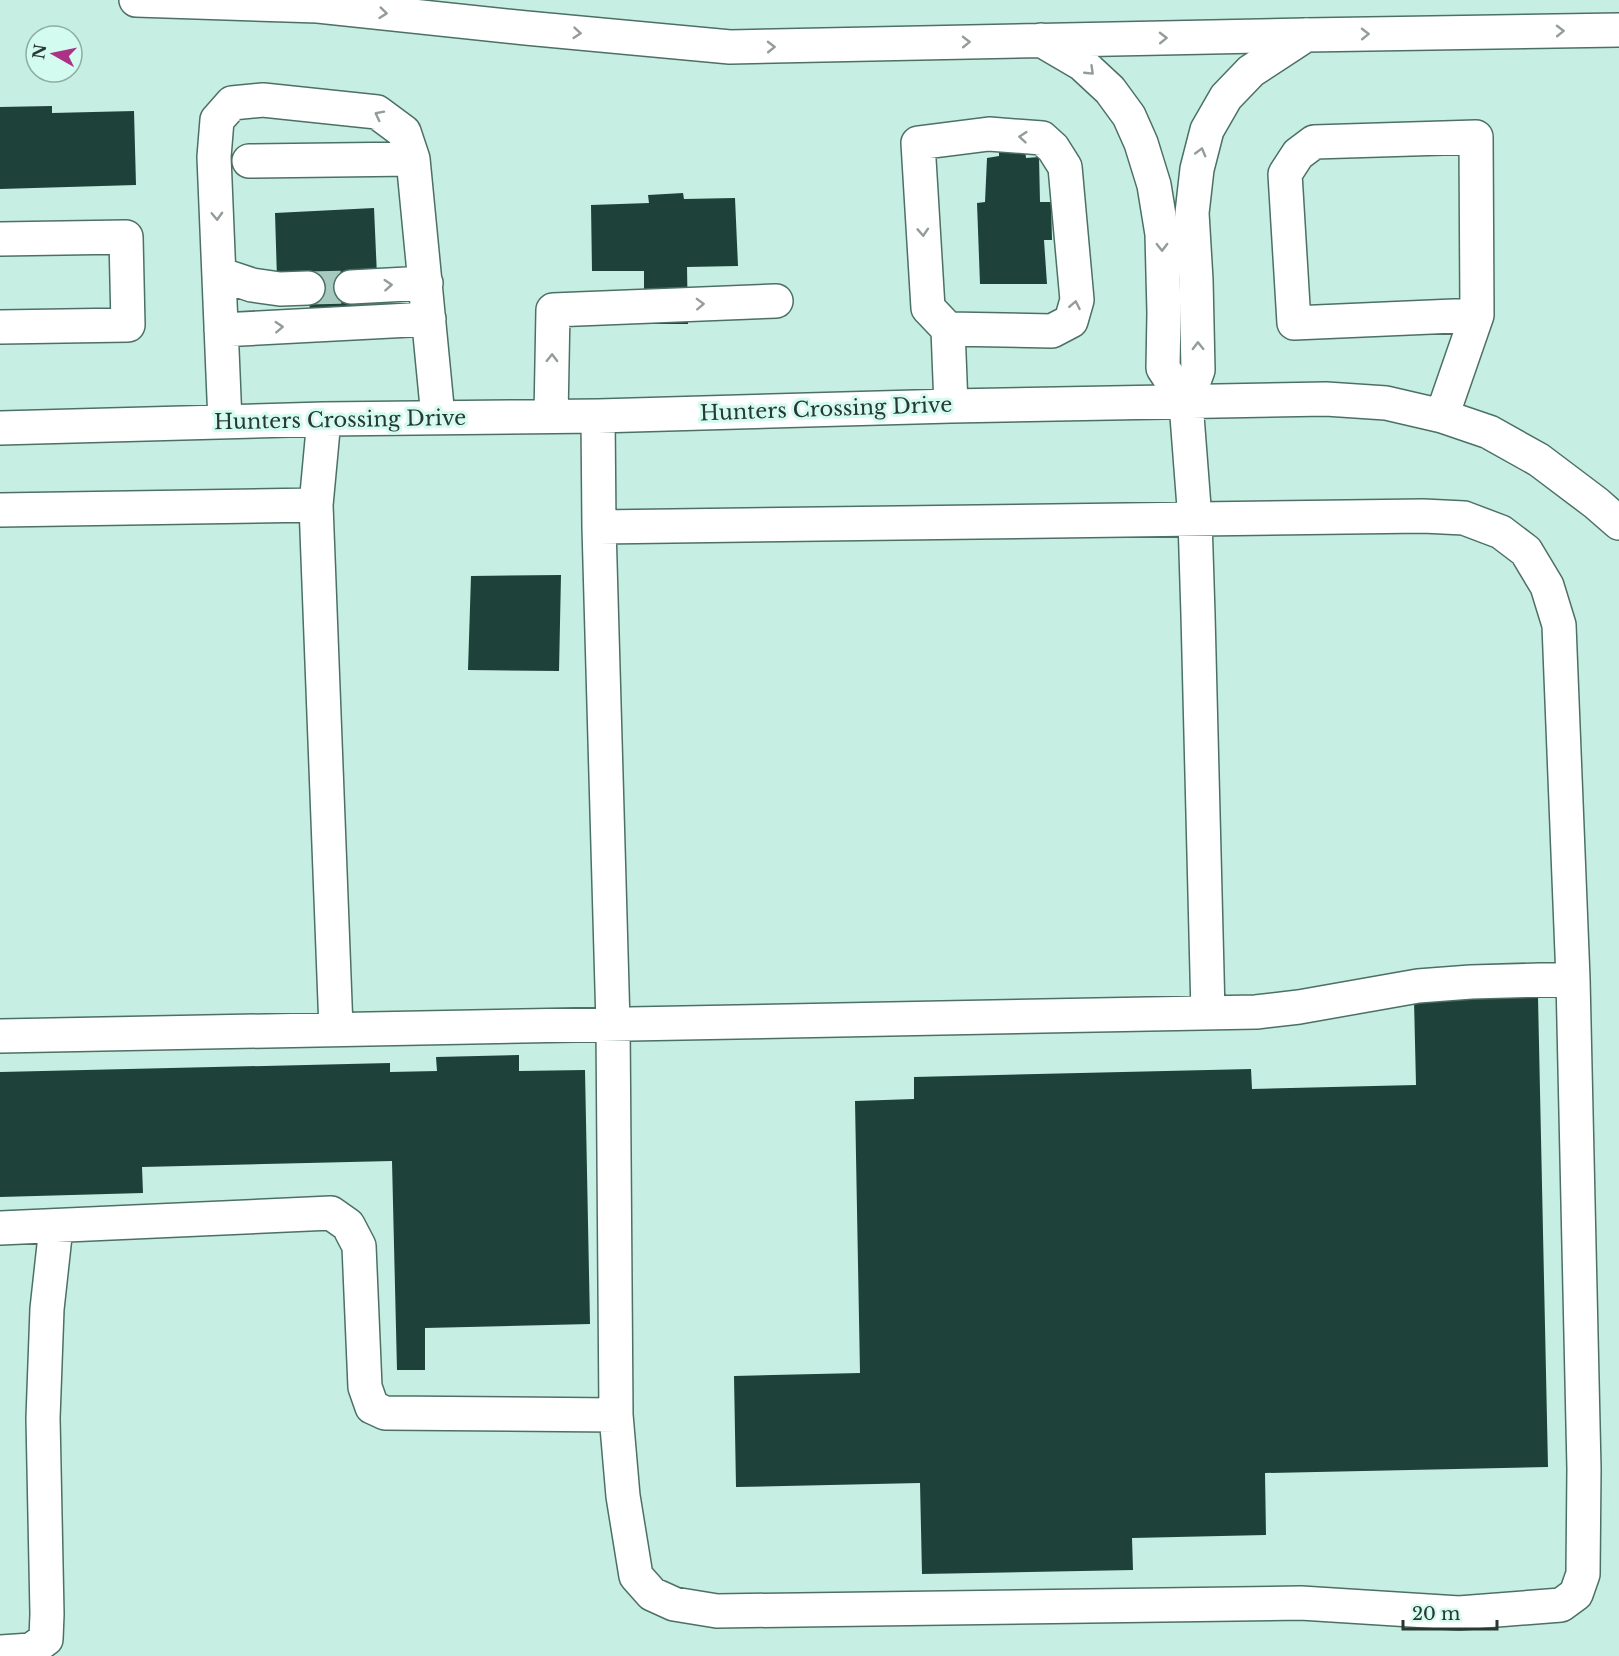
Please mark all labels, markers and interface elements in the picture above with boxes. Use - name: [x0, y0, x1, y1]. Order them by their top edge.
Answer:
- one-way arrow: [378, 6, 387, 19]
- north arrow: [24, 24, 84, 84]
- one-way arrow: [1555, 25, 1564, 37]
- one-way arrow: [572, 26, 581, 39]
- one-way arrow: [1360, 28, 1369, 40]
- one-way arrow: [1158, 31, 1167, 44]
- one-way arrow: [961, 36, 970, 48]
- one-way arrow: [766, 40, 775, 53]
- text: N: [28, 43, 50, 61]
- one-way arrow: [1083, 64, 1094, 75]
- one-way arrow: [374, 111, 385, 123]
- one-way arrow: [1018, 131, 1027, 144]
- one-way arrow: [1194, 147, 1207, 157]
- one-way arrow: [210, 211, 223, 220]
- one-way arrow: [917, 227, 930, 236]
- one-way arrow: [1156, 242, 1168, 251]
- one-way arrow: [384, 279, 393, 292]
- one-way arrow: [696, 298, 705, 311]
- one-way arrow: [1068, 300, 1081, 310]
- one-way arrow: [275, 321, 284, 334]
- one-way arrow: [1191, 342, 1204, 351]
- one-way arrow: [546, 353, 558, 362]
- street label: Hunters Crossing Drive: [699, 392, 953, 426]
- street label: Hunters Crossing Drive: [214, 405, 466, 435]
- scale bar: [1403, 1593, 1498, 1631]
- text: 20 m: [1412, 1603, 1460, 1625]

